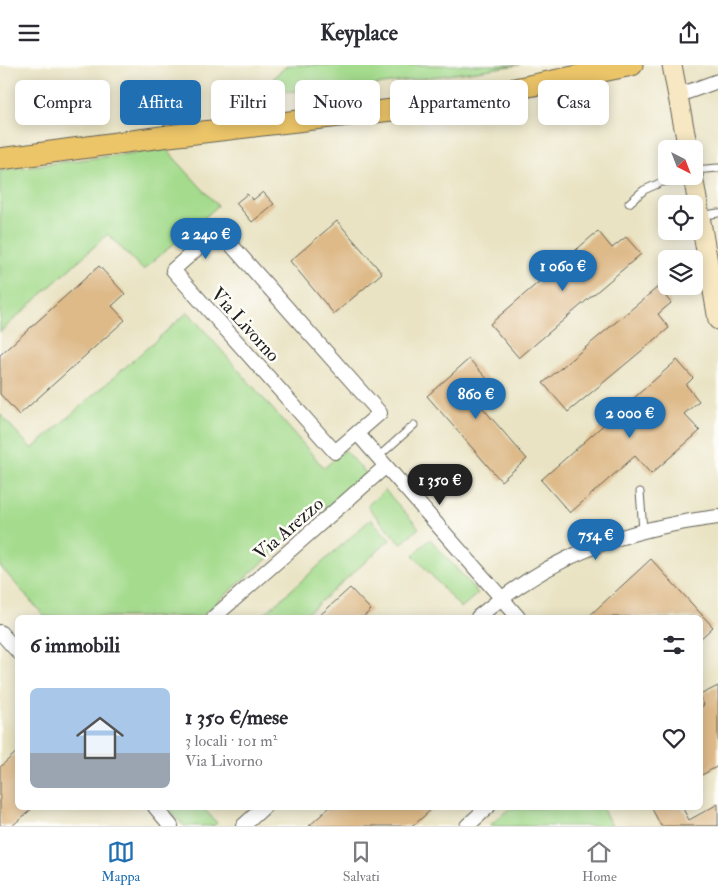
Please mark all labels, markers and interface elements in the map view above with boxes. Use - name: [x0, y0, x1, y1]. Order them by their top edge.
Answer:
- icon: menu: [15, 19, 43, 47]
- text: Keyplace: [320, 19, 398, 47]
- icon: share: [675, 19, 703, 47]
- chip: Compra: [15, 80, 110, 125]
- chip: Affitta: [120, 80, 201, 125]
- chip: Filtri: [211, 80, 285, 125]
- chip: Nuovo: [295, 80, 380, 125]
- chip: Appartamento: [390, 80, 528, 125]
- chip: Casa: [538, 80, 609, 125]
- north arrow: [658, 140, 702, 185]
- map controls: [658, 140, 703, 295]
- button: locate: [658, 195, 703, 240]
- pin: 2 240 €: [160, 217, 252, 260]
- text: 2 240 €: [181, 224, 231, 244]
- pin: 1 060 €: [517, 249, 609, 292]
- button: layers: [658, 250, 703, 295]
- text: 1 060 €: [540, 256, 586, 276]
- street label: Via Livorno: [206, 282, 285, 367]
- pin: 860 €: [441, 377, 511, 420]
- text: 860 €: [458, 384, 494, 404]
- pin: 2 000 €: [584, 397, 676, 439]
- text: 2 000 €: [606, 403, 654, 423]
- pin: 1 350 €: [394, 463, 486, 506]
- text: 1 350 €: [418, 470, 462, 490]
- street label: Via Arezzo: [249, 492, 329, 566]
- pin: 754 €: [561, 519, 631, 561]
- text: 754 €: [578, 525, 614, 545]
- icon: filters: [660, 631, 688, 659]
- text: 6 immobili: [30, 632, 120, 659]
- text: 1 350 €/mese: [185, 704, 288, 731]
- icon: home: [70, 708, 130, 768]
- icon: heart: [660, 724, 688, 752]
- text: 3 locali · 101 m²: [185, 731, 277, 751]
- text: Via Livorno: [185, 751, 263, 771]
- tab: Mappa: [101, 838, 140, 885]
- tab: Salvati: [343, 838, 380, 885]
- tab: Home: [582, 838, 617, 885]

